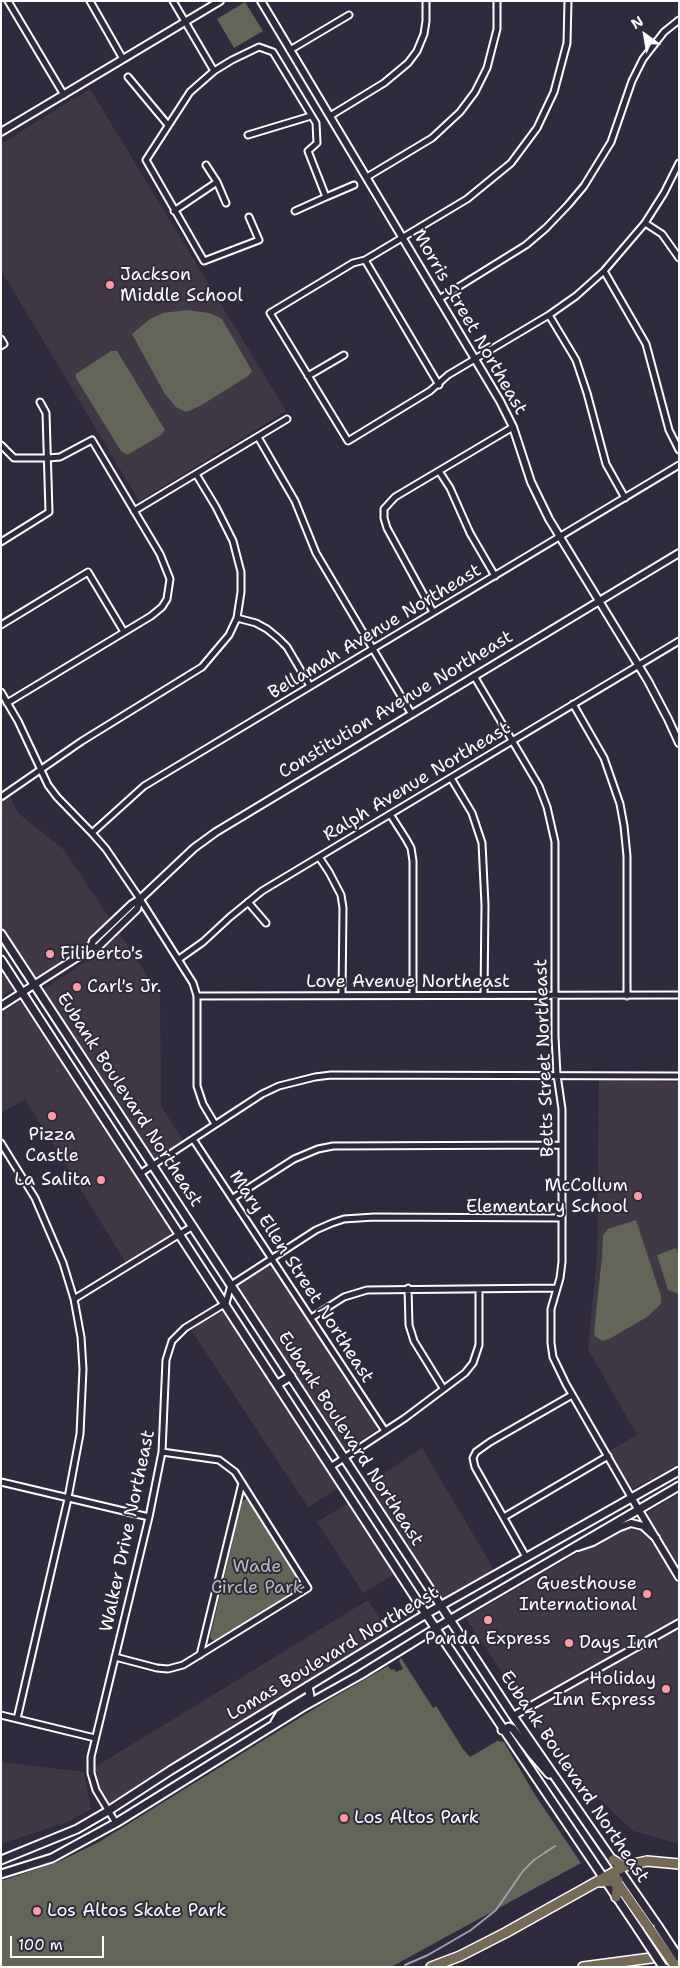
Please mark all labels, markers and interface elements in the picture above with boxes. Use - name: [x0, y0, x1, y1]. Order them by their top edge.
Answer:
- north arrow: [620, 10, 670, 60]
- text: N: [628, 12, 647, 33]
- street label: Morris Street Northeast: [407, 225, 531, 419]
- place label: Jackson Middle School: [120, 264, 243, 306]
- marker: Jackson Middle School: [104, 279, 116, 291]
- street label: Bellamah Avenue Northeast: [265, 560, 485, 704]
- street label: Constitution Avenue Northeast: [275, 626, 517, 784]
- street label: Ralph Avenue Northeast: [320, 718, 514, 846]
- place label: Filiberto's: [60, 943, 143, 965]
- marker: Filiberto's: [44, 948, 56, 960]
- street label: Betts Street Northeast: [531, 959, 559, 1157]
- street label: Love Avenue Northeast: [306, 971, 510, 993]
- place label: Carl's Jr.: [87, 976, 161, 998]
- marker: Carl's Jr.: [71, 981, 83, 993]
- street label: Eubank Boulevard Northeast: [52, 989, 206, 1211]
- marker: Pizza Castle: [46, 1110, 58, 1122]
- place label: Pizza Castle: [25, 1124, 79, 1166]
- street label: Mary Ellen Street Northeast: [224, 1167, 378, 1387]
- place label: La Salita: [14, 1169, 91, 1191]
- marker: La Salita: [95, 1174, 107, 1186]
- place label: McCollum Elementary School: [466, 1175, 628, 1218]
- marker: McCollum Elementary School: [632, 1190, 644, 1202]
- street label: Eubank Boulevard Northeast: [273, 1328, 427, 1550]
- street label: Walker Drive Northeast: [96, 1428, 160, 1634]
- park label: Wade Circle Park: [211, 1556, 303, 1598]
- place label: Guesthouse International: [519, 1573, 637, 1616]
- street label: Lomas Boulevard Northeast: [223, 1582, 443, 1726]
- marker: Guesthouse International: [641, 1588, 653, 1600]
- marker: Panda Express: [482, 1614, 494, 1626]
- place label: Panda Express: [425, 1628, 551, 1650]
- place label: Days Inn: [579, 1632, 658, 1654]
- marker: Days Inn: [563, 1637, 575, 1649]
- street label: Eubank Boulevard Northeast: [495, 1667, 653, 1887]
- place label: Holiday Inn Express: [553, 1668, 656, 1710]
- marker: Holiday Inn Express: [660, 1683, 672, 1695]
- place label: Los Altos Park: [354, 1807, 479, 1829]
- marker: Los Altos Park: [338, 1812, 350, 1824]
- place label: Los Altos Skate Park: [47, 1900, 226, 1922]
- marker: Los Altos Skate Park: [31, 1905, 43, 1917]
- scale bar: [12, 1926, 106, 1958]
- text: 100 m: [18, 1935, 63, 1955]

